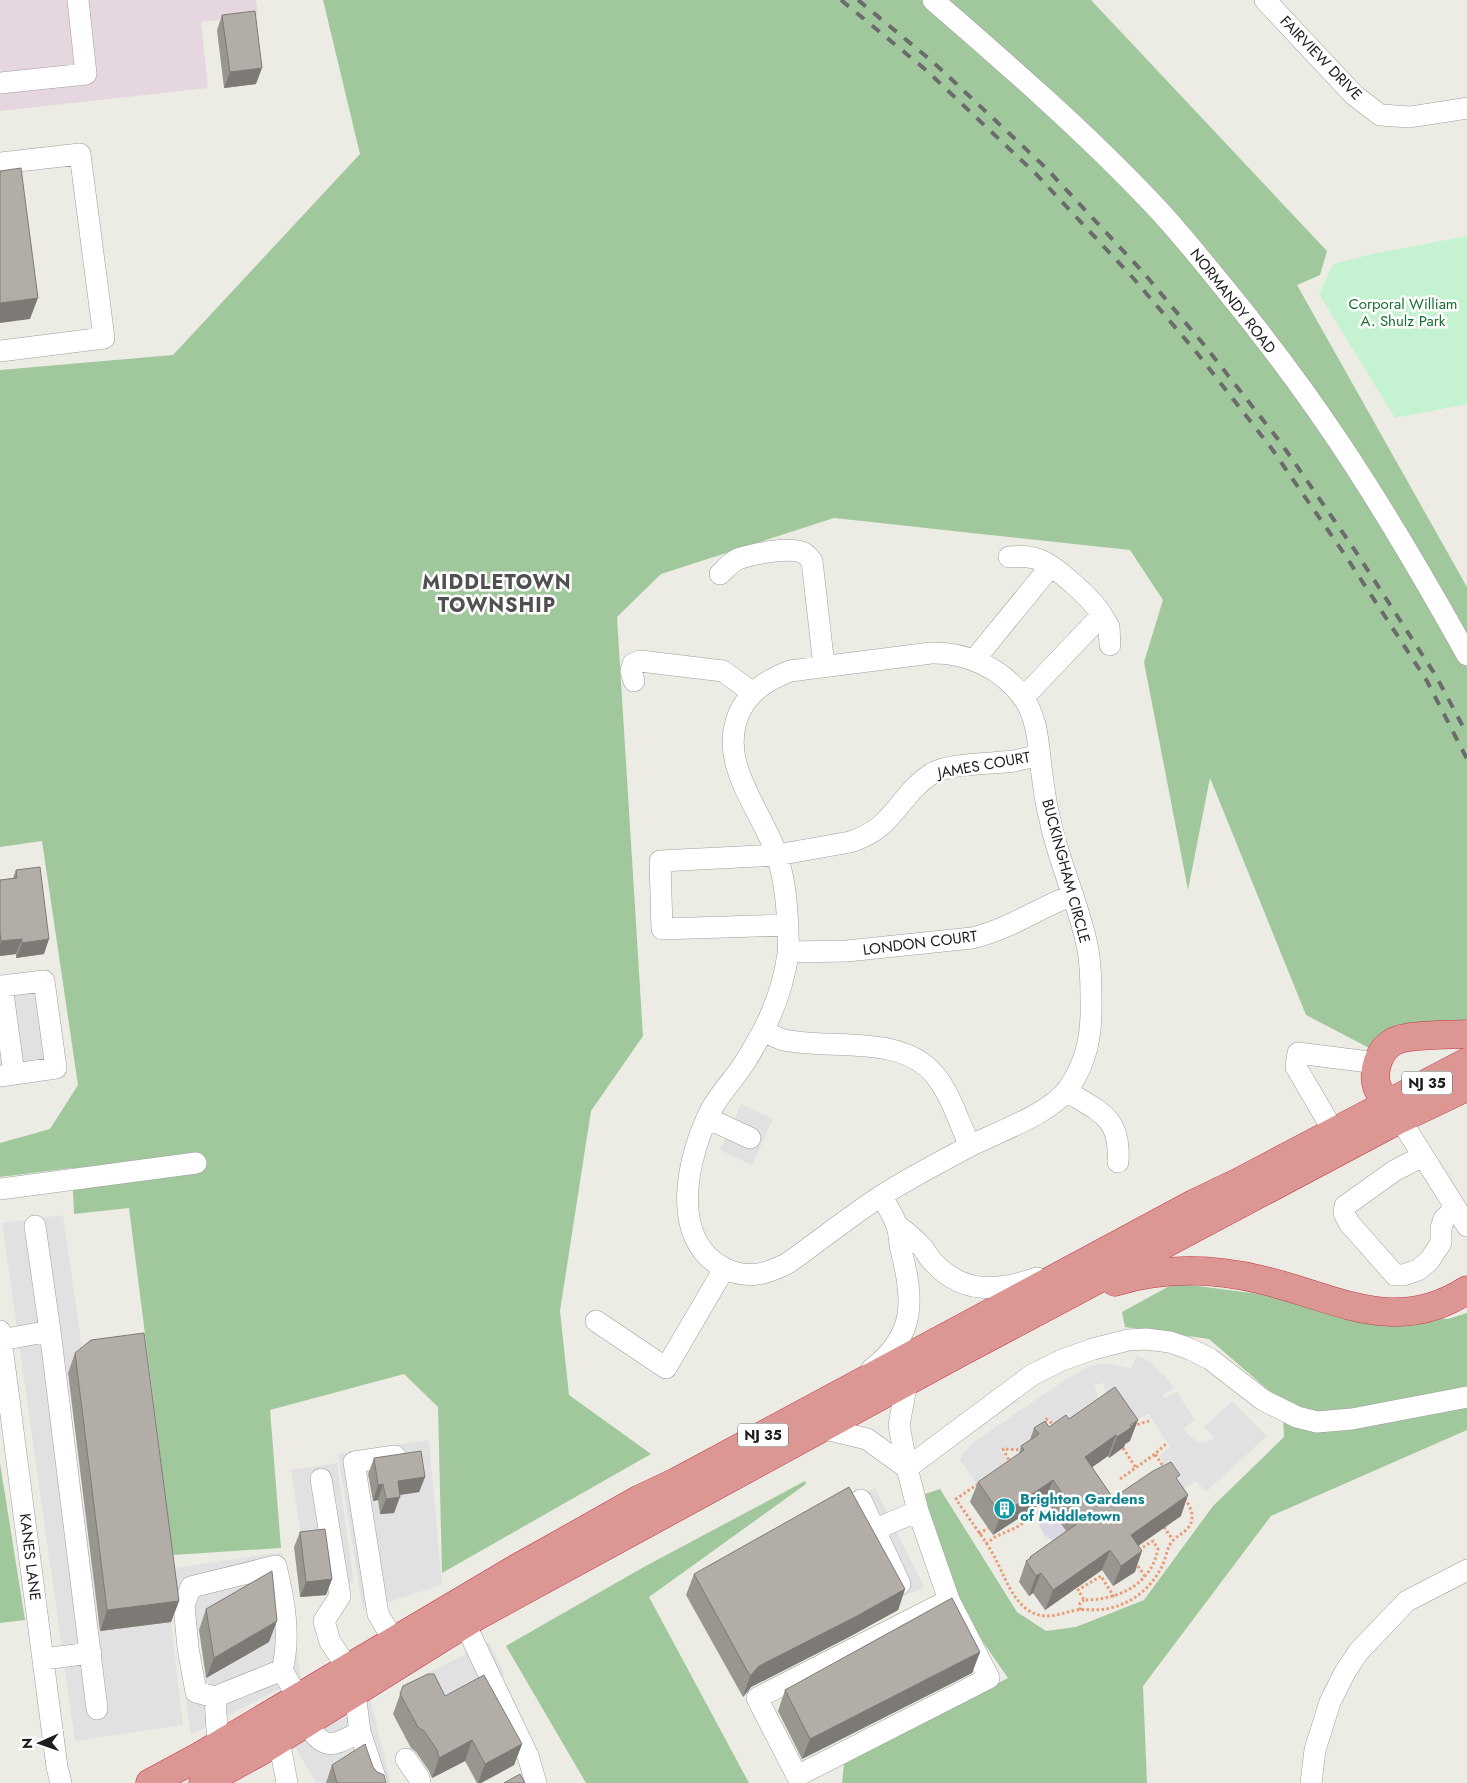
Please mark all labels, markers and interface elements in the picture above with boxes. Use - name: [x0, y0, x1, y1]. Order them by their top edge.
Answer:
- street label: FAIRVIEW DRIVE: [1275, 11, 1367, 105]
- street label: NORMANDY ROAD: [1185, 244, 1281, 358]
- park label: Corporal William A. Shulz Park: [1348, 293, 1458, 332]
- district label: MIDDLETOWN TOWNSHIP: [422, 568, 572, 620]
- street label: JAMES COURT: [934, 746, 1032, 784]
- street label: BUCKINGHAM CIRCLE: [1036, 797, 1096, 945]
- street label: LONDON COURT: [862, 925, 978, 961]
- road number: NJ 35: [1402, 1072, 1452, 1094]
- road number: NJ 35: [738, 1424, 788, 1446]
- place label: Brighton Gardens of Middletown: [1020, 1488, 1145, 1527]
- building icon: Brighton Gardens of Middletown: [992, 1496, 1016, 1520]
- street label: KANES LANE: [14, 1512, 46, 1602]
- north arrow: [15, 1718, 65, 1768]
- text: N: [17, 1738, 37, 1749]

